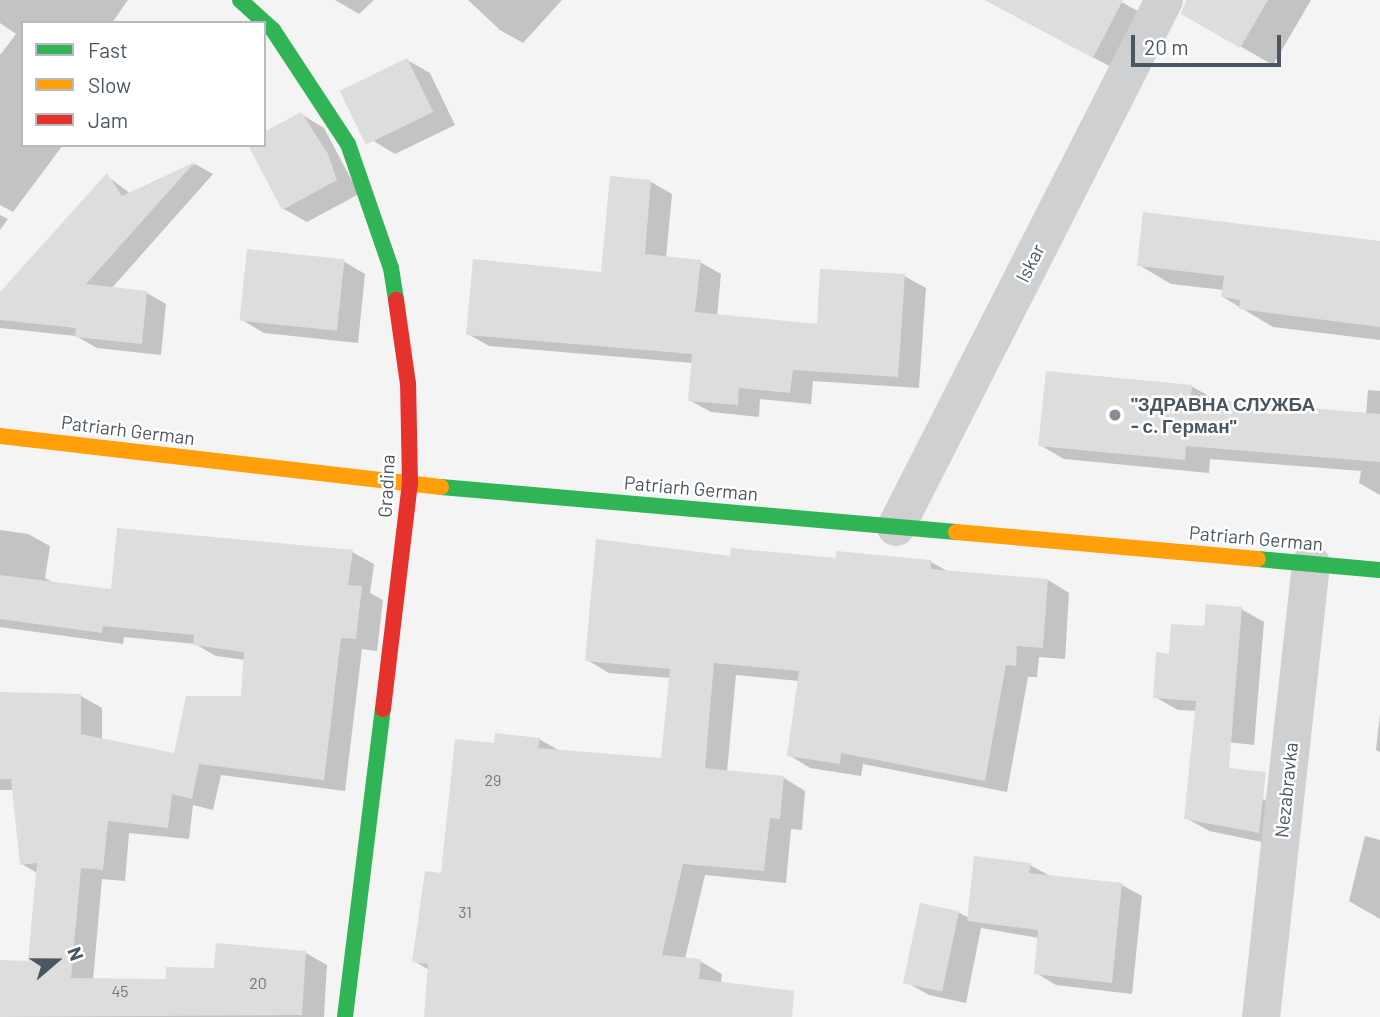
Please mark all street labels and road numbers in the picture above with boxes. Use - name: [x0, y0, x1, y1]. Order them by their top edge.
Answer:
- street label: Iskar: [1011, 240, 1049, 286]
- street label: Patriarh German: [60, 410, 196, 450]
- street label: Gradina: [373, 454, 399, 518]
- street label: Patriarh German: [623, 471, 759, 505]
- street label: Patriarh German: [1188, 521, 1324, 555]
- street label: Nezabravka: [1270, 741, 1302, 839]

